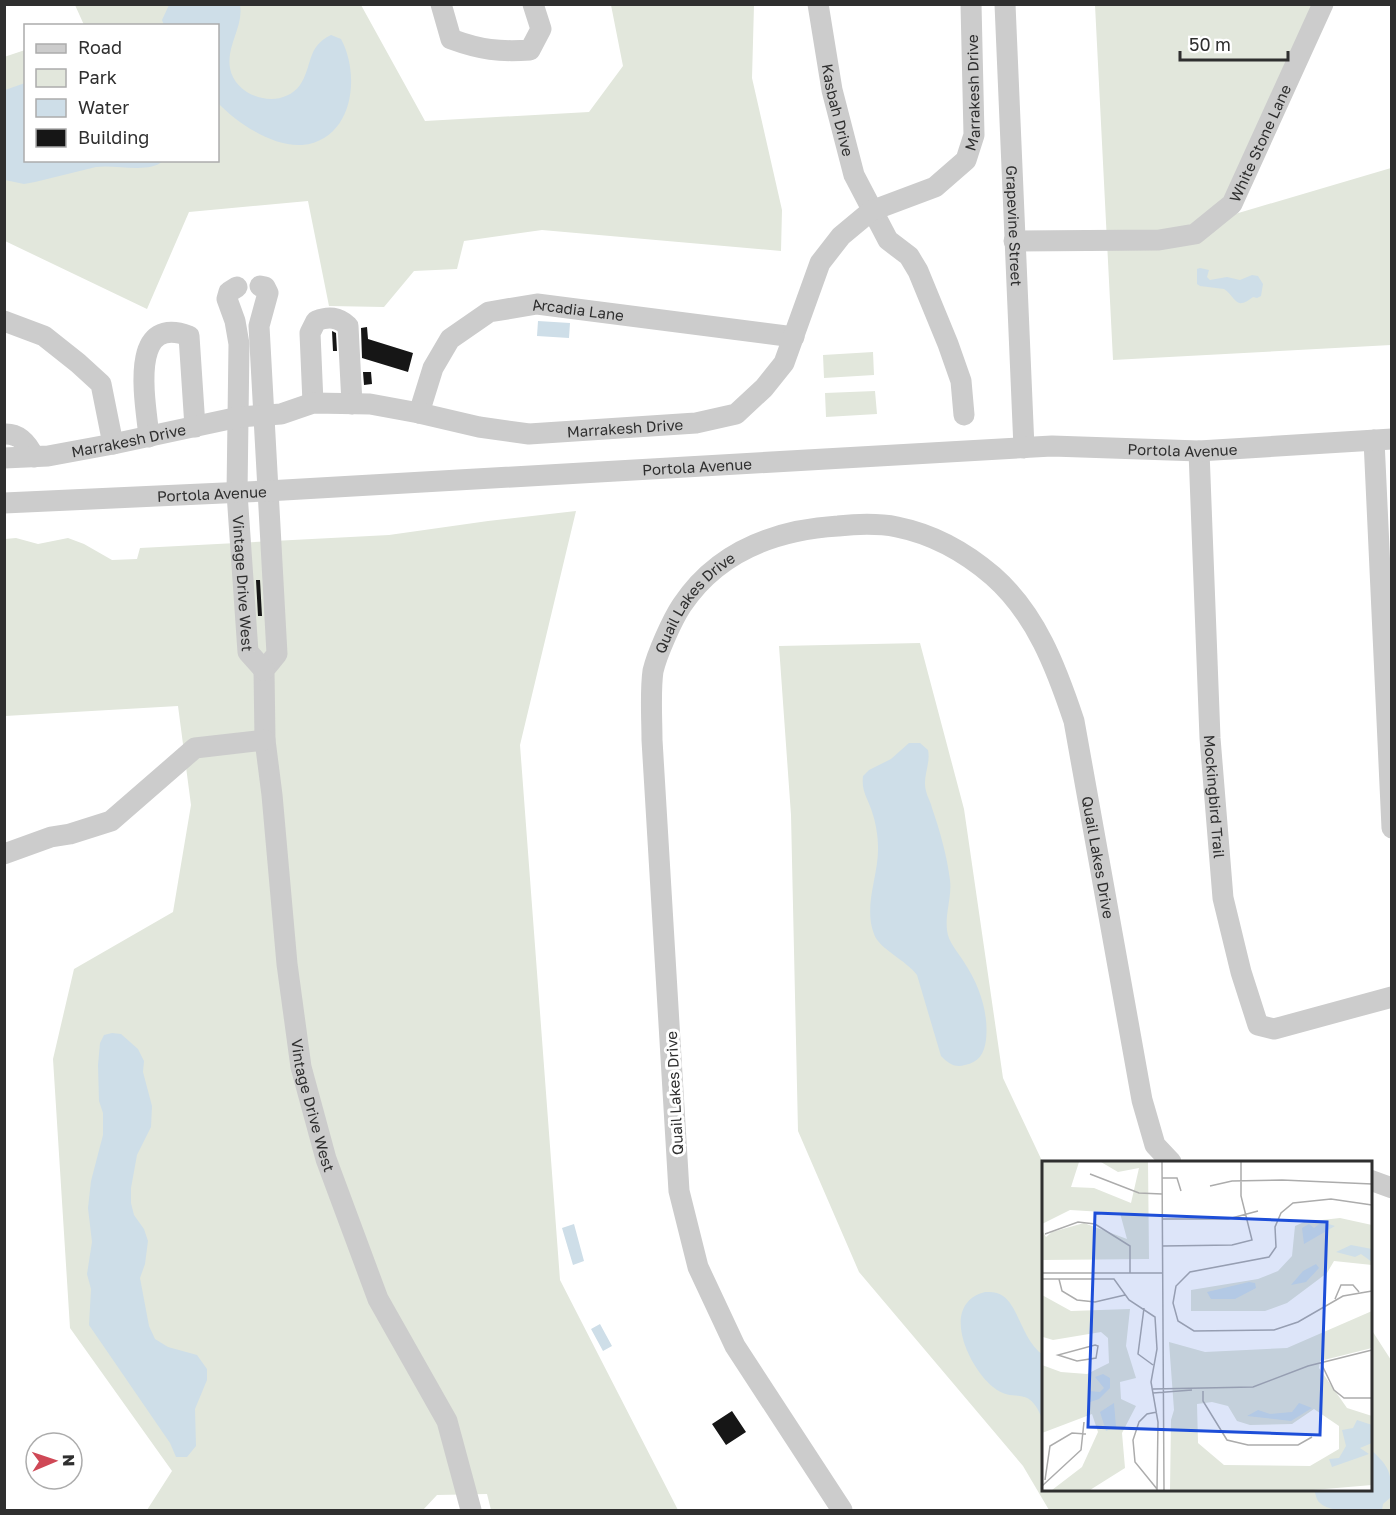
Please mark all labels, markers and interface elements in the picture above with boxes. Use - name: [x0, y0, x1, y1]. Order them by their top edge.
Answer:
- legend: [24, 24, 219, 162]
- scale bar: [1180, 24, 1288, 62]
- text: 50 m: [1189, 33, 1231, 55]
- street label: Marrakesh Drive: [961, 34, 983, 153]
- text: Road: [78, 36, 122, 58]
- street label: Kasbah Drive: [819, 62, 858, 159]
- text: Park: [78, 66, 117, 88]
- street label: White Stone Lane: [1225, 81, 1294, 205]
- text: Water: [78, 96, 129, 118]
- text: Building: [78, 126, 149, 148]
- street label: Grapevine Street: [1003, 165, 1026, 287]
- street label: Arcadia Lane: [530, 294, 625, 324]
- street label: Marrakesh Drive: [566, 415, 684, 440]
- street label: Marrakesh Drive: [70, 420, 188, 461]
- street label: Portola Avenue: [1127, 440, 1238, 460]
- street label: Portola Avenue: [642, 454, 753, 478]
- street label: Portola Avenue: [156, 482, 267, 505]
- street label: Vintage Drive West: [230, 514, 257, 652]
- street label: Quail Lakes Drive: [651, 548, 738, 656]
- street label: Mockingbird Trail: [1201, 734, 1229, 859]
- street label: Quail Lakes Drive: [1079, 795, 1118, 920]
- street label: Quail Lakes Drive: [662, 1030, 686, 1155]
- street label: Vintage Drive West: [288, 1037, 339, 1174]
- inset map: [1042, 1161, 1372, 1491]
- north arrow: [24, 1431, 84, 1491]
- text: N: [59, 1454, 79, 1467]

